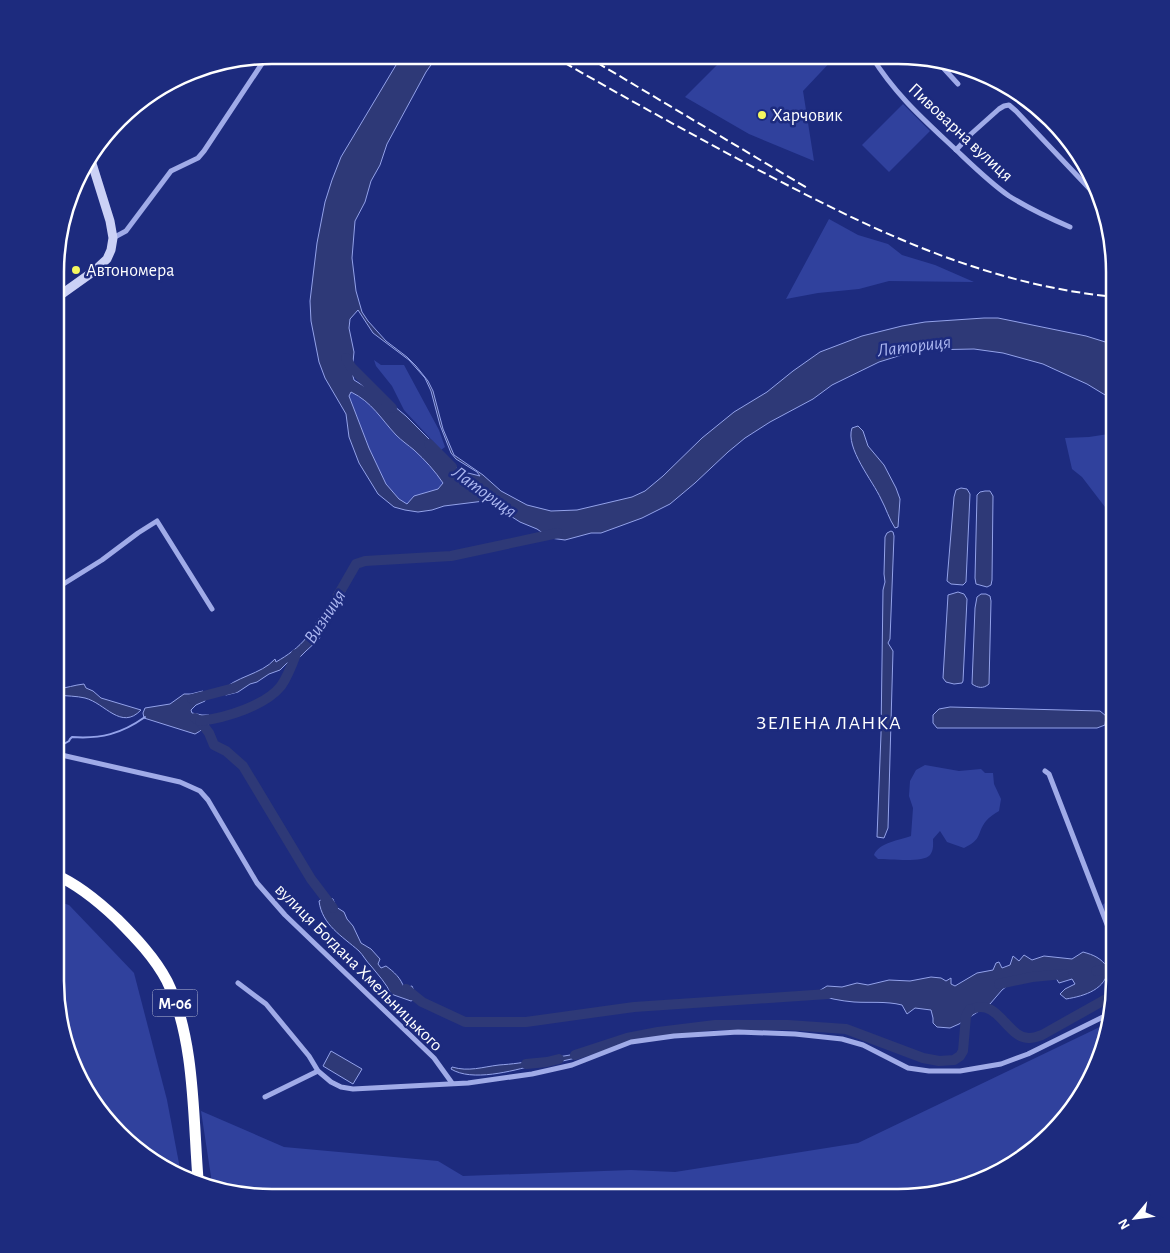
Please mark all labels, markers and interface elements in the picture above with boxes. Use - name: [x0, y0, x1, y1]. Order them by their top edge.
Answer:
- street label: Пивоварна вулиця: [905, 80, 1016, 186]
- place label: Харчовик: [772, 107, 843, 125]
- marker: Харчовик: [756, 109, 768, 121]
- place label: Автономера: [86, 262, 174, 280]
- marker: Автономера: [70, 264, 82, 276]
- water label: Латориця: [875, 333, 952, 361]
- water label: Латориця: [448, 462, 520, 522]
- water label: Визниця: [301, 587, 350, 647]
- district label: ЗЕЛЕНА ЛАНКА: [756, 713, 902, 733]
- street label: вулиця Богдана Хмельницького: [271, 881, 445, 1055]
- road number: М-06: [152, 990, 198, 1016]
- north arrow: [1110, 1193, 1160, 1243]
- text: N: [1116, 1216, 1133, 1231]

